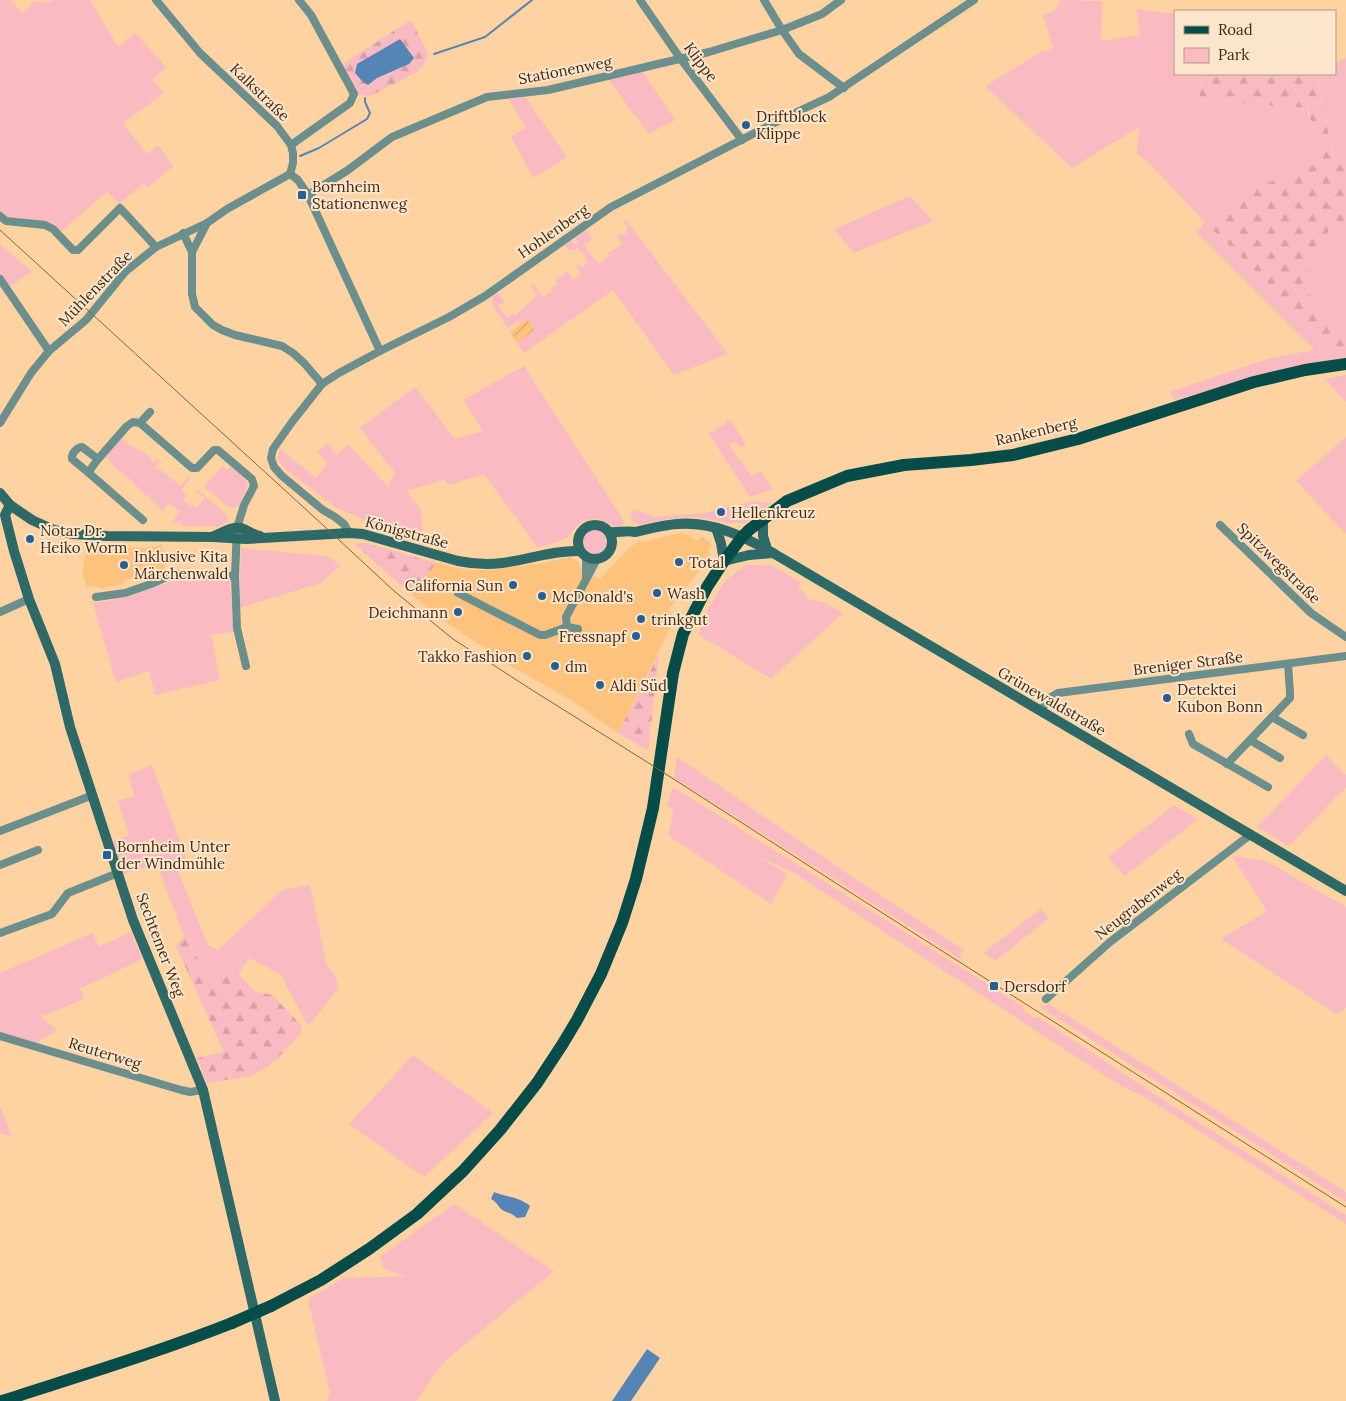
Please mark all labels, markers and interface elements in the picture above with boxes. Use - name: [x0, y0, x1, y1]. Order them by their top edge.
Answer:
- legend: [1174, 10, 1336, 75]
- text: Road: [1218, 20, 1253, 39]
- street label: Klippe: [680, 38, 722, 86]
- text: Park: [1218, 45, 1249, 64]
- street label: Stationenweg: [517, 51, 614, 88]
- street label: Kalkstraße: [226, 59, 294, 125]
- place label: Driftblock Klippe: [756, 107, 827, 143]
- marker: Driftblock Klippe: [740, 119, 752, 131]
- place label: Bornheim Stationenweg: [312, 177, 408, 213]
- marker: Bornheim Stationenweg: [296, 189, 308, 201]
- street label: Hohlenberg: [514, 199, 593, 262]
- street label: Mühlenstraße: [54, 246, 136, 330]
- street label: Rankenberg: [993, 412, 1079, 450]
- place label: Hellenkreuz: [731, 503, 815, 522]
- marker: Hellenkreuz: [715, 506, 727, 518]
- street label: Königstraße: [363, 512, 451, 552]
- street label: Spitzwegstraße: [1233, 518, 1325, 608]
- place label: Notar Dr. Heiko Worm: [40, 521, 127, 557]
- marker: Notar Dr. Heiko Worm: [24, 533, 36, 545]
- place label: Inklusive Kita Märchenwald: [134, 547, 229, 583]
- place label: Total: [689, 553, 724, 572]
- marker: Total: [673, 556, 685, 568]
- marker: Inklusive Kita Märchenwald: [118, 559, 130, 571]
- place label: California Sun: [405, 576, 503, 595]
- marker: California Sun: [507, 579, 519, 591]
- place label: Wash: [667, 584, 705, 603]
- place label: McDonald's: [552, 587, 633, 606]
- marker: Wash: [651, 587, 663, 599]
- marker: McDonald's: [536, 590, 548, 602]
- place label: Deichmann: [368, 603, 448, 622]
- marker: Deichmann: [452, 606, 464, 618]
- place label: trinkgut: [651, 610, 708, 629]
- marker: trinkgut: [635, 613, 647, 625]
- place label: Fressnapf: [559, 627, 627, 646]
- marker: Fressnapf: [630, 630, 642, 642]
- place label: Takko Fashion: [418, 647, 517, 666]
- street label: Breniger Straße: [1132, 647, 1244, 679]
- marker: Takko Fashion: [521, 650, 533, 662]
- place label: dm: [565, 657, 587, 676]
- marker: dm: [549, 660, 561, 672]
- street label: Grünewaldstraße: [994, 662, 1110, 740]
- place label: Aldi Süd: [609, 676, 667, 695]
- marker: Aldi Süd: [594, 679, 606, 691]
- place label: Detektei Kubon Bonn: [1177, 680, 1263, 716]
- marker: Detektei Kubon Bonn: [1161, 692, 1173, 704]
- place label: Bornheim Unter der Windmühle: [117, 837, 231, 873]
- marker: Bornheim Unter der Windmühle: [101, 849, 113, 861]
- street label: Neugrabenweg: [1091, 864, 1186, 944]
- street label: Sechtemer Weg: [132, 890, 190, 1000]
- place label: Dersdorf: [1004, 977, 1067, 996]
- marker: Dersdorf: [988, 980, 1000, 992]
- street label: Reuterweg: [66, 1033, 144, 1073]

